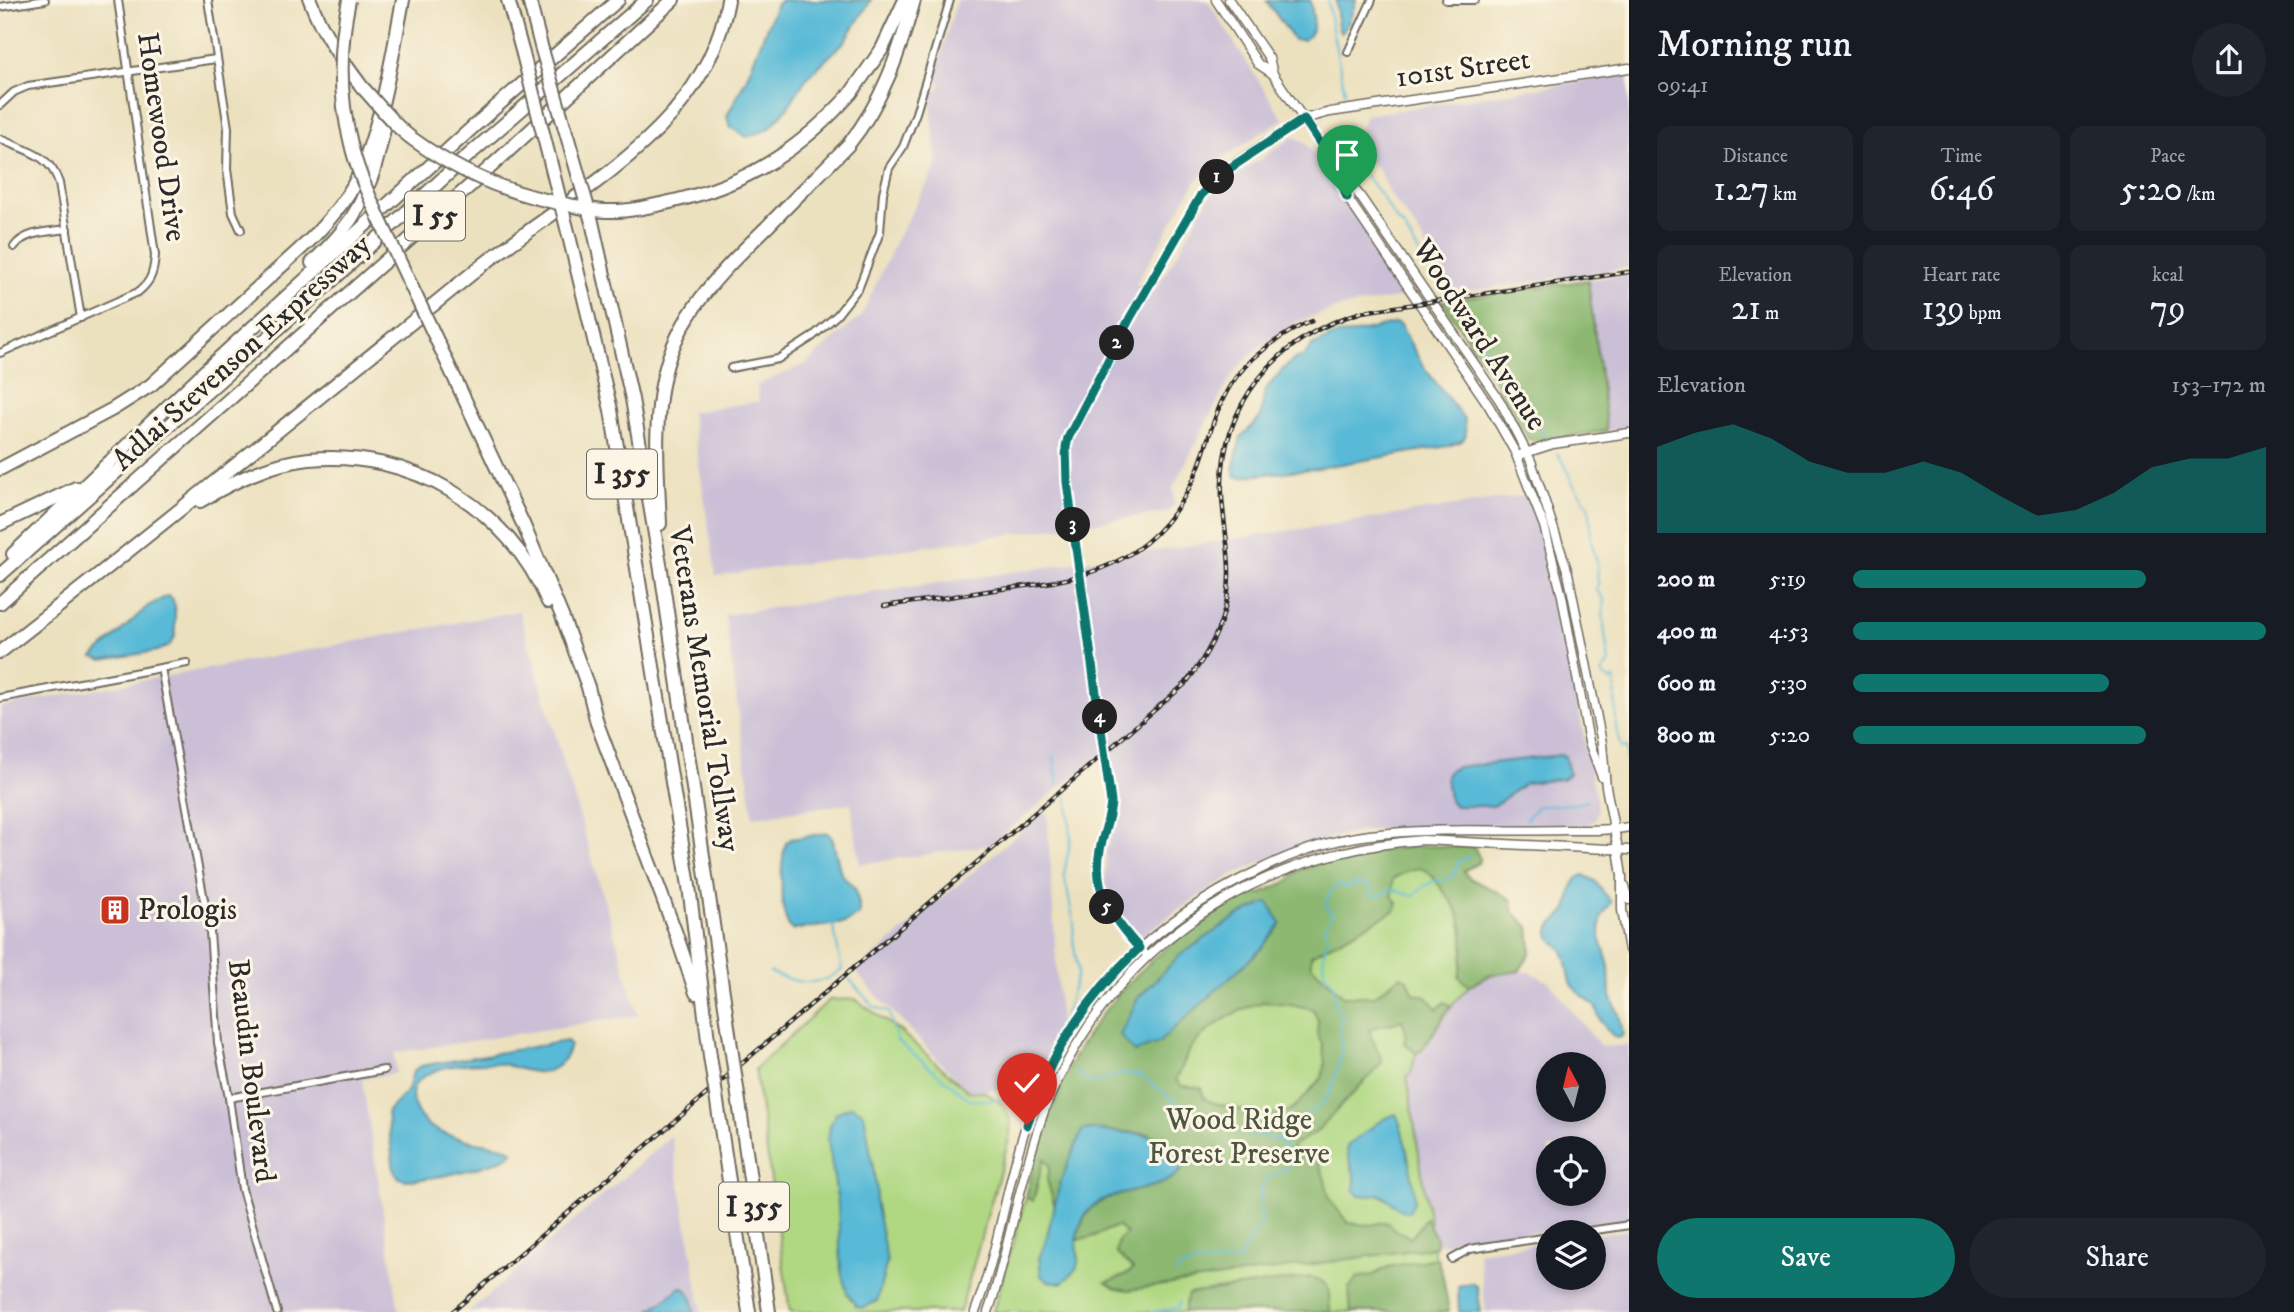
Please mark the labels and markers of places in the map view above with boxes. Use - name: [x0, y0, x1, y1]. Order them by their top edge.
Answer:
- pin: [1317, 125, 1377, 197]
- pin: 1: [1200, 160, 1234, 194]
- pin: 2: [1100, 326, 1134, 360]
- pin: 3: [1056, 508, 1090, 542]
- pin: 4: [1082, 700, 1118, 734]
- pin: 5: [1090, 890, 1124, 925]
- place label: Prologis: [138, 892, 237, 929]
- building icon: Prologis: [98, 893, 132, 927]
- pin: [997, 1053, 1057, 1125]

